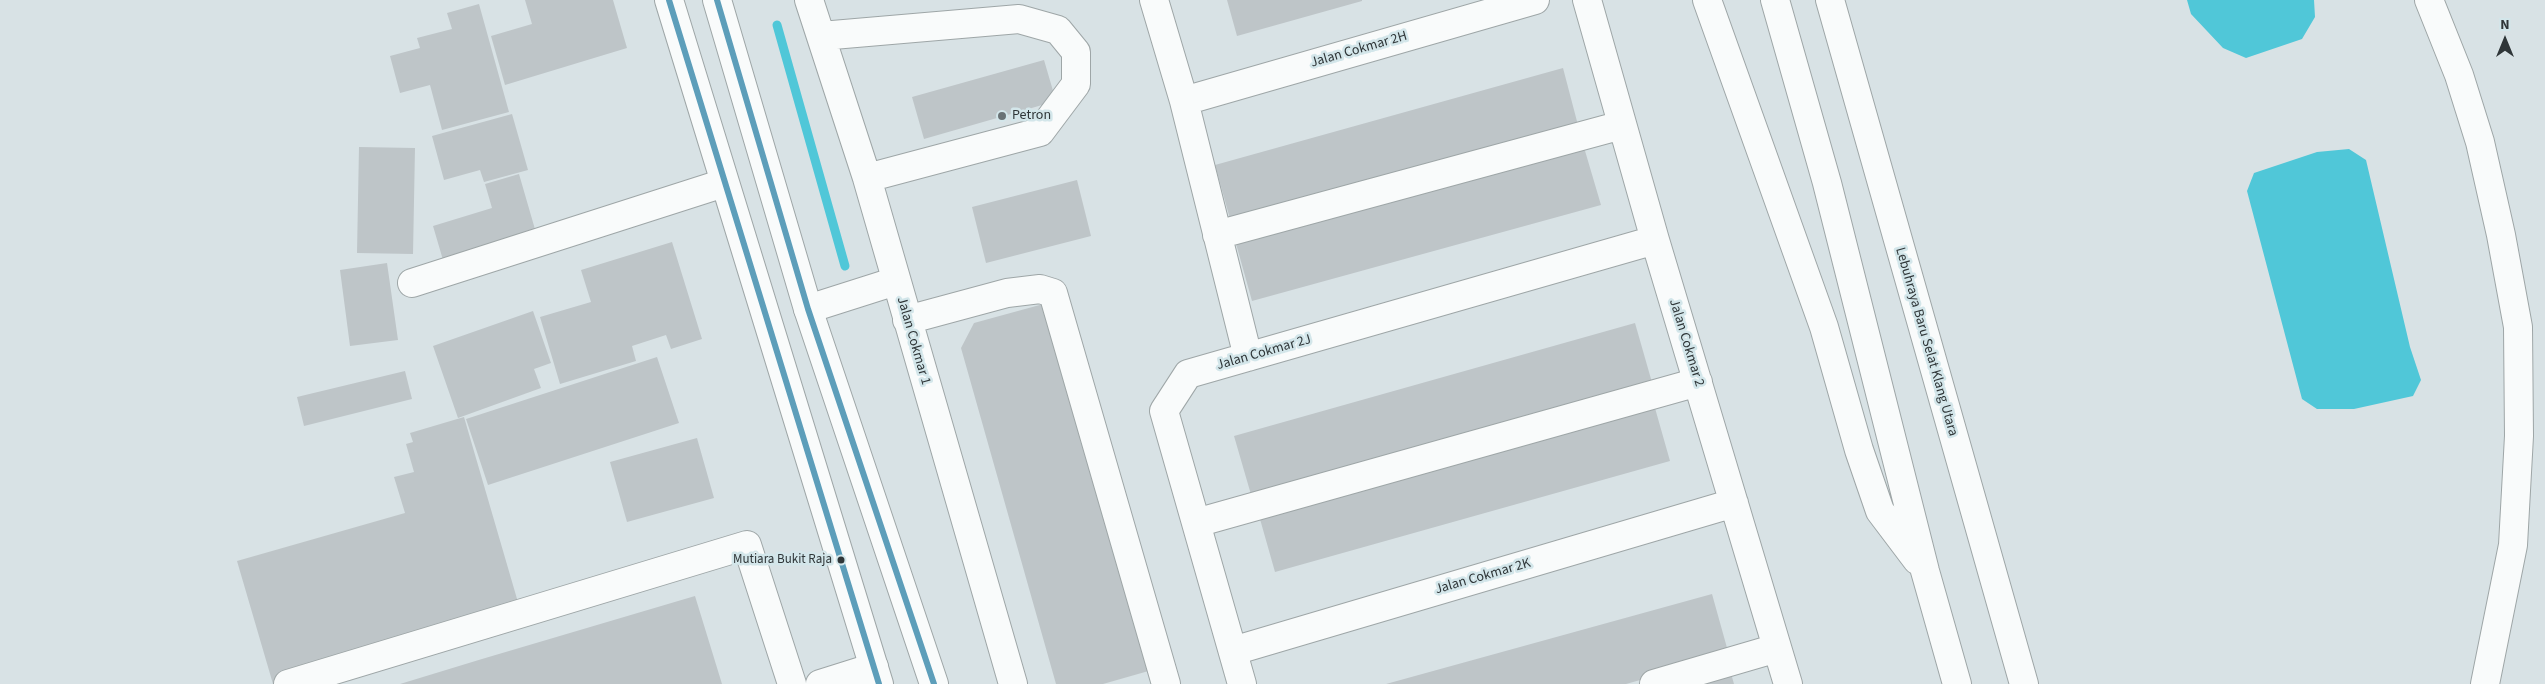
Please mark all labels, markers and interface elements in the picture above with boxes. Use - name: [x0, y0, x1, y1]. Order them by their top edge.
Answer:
- north arrow: [2480, 15, 2530, 65]
- text: N: [2500, 15, 2510, 35]
- street label: Jalan Cokmar 2H: [1309, 28, 1409, 72]
- place label: Petron: [1012, 108, 1051, 124]
- marker: Petron: [996, 110, 1008, 122]
- street label: Lebuhraya Baru Selat Klang Utara: [1891, 246, 1961, 438]
- street label: Jalan Cokmar 1: [892, 295, 934, 387]
- street label: Jalan Cokmar 2: [1665, 297, 1707, 389]
- street label: Jalan Cokmar 2J: [1215, 332, 1313, 374]
- place label: Mutiara Bukit Raja: [733, 552, 832, 568]
- marker: Mutiara Bukit Raja: [836, 555, 846, 565]
- street label: Jalan Cokmar 2K: [1433, 555, 1533, 599]

